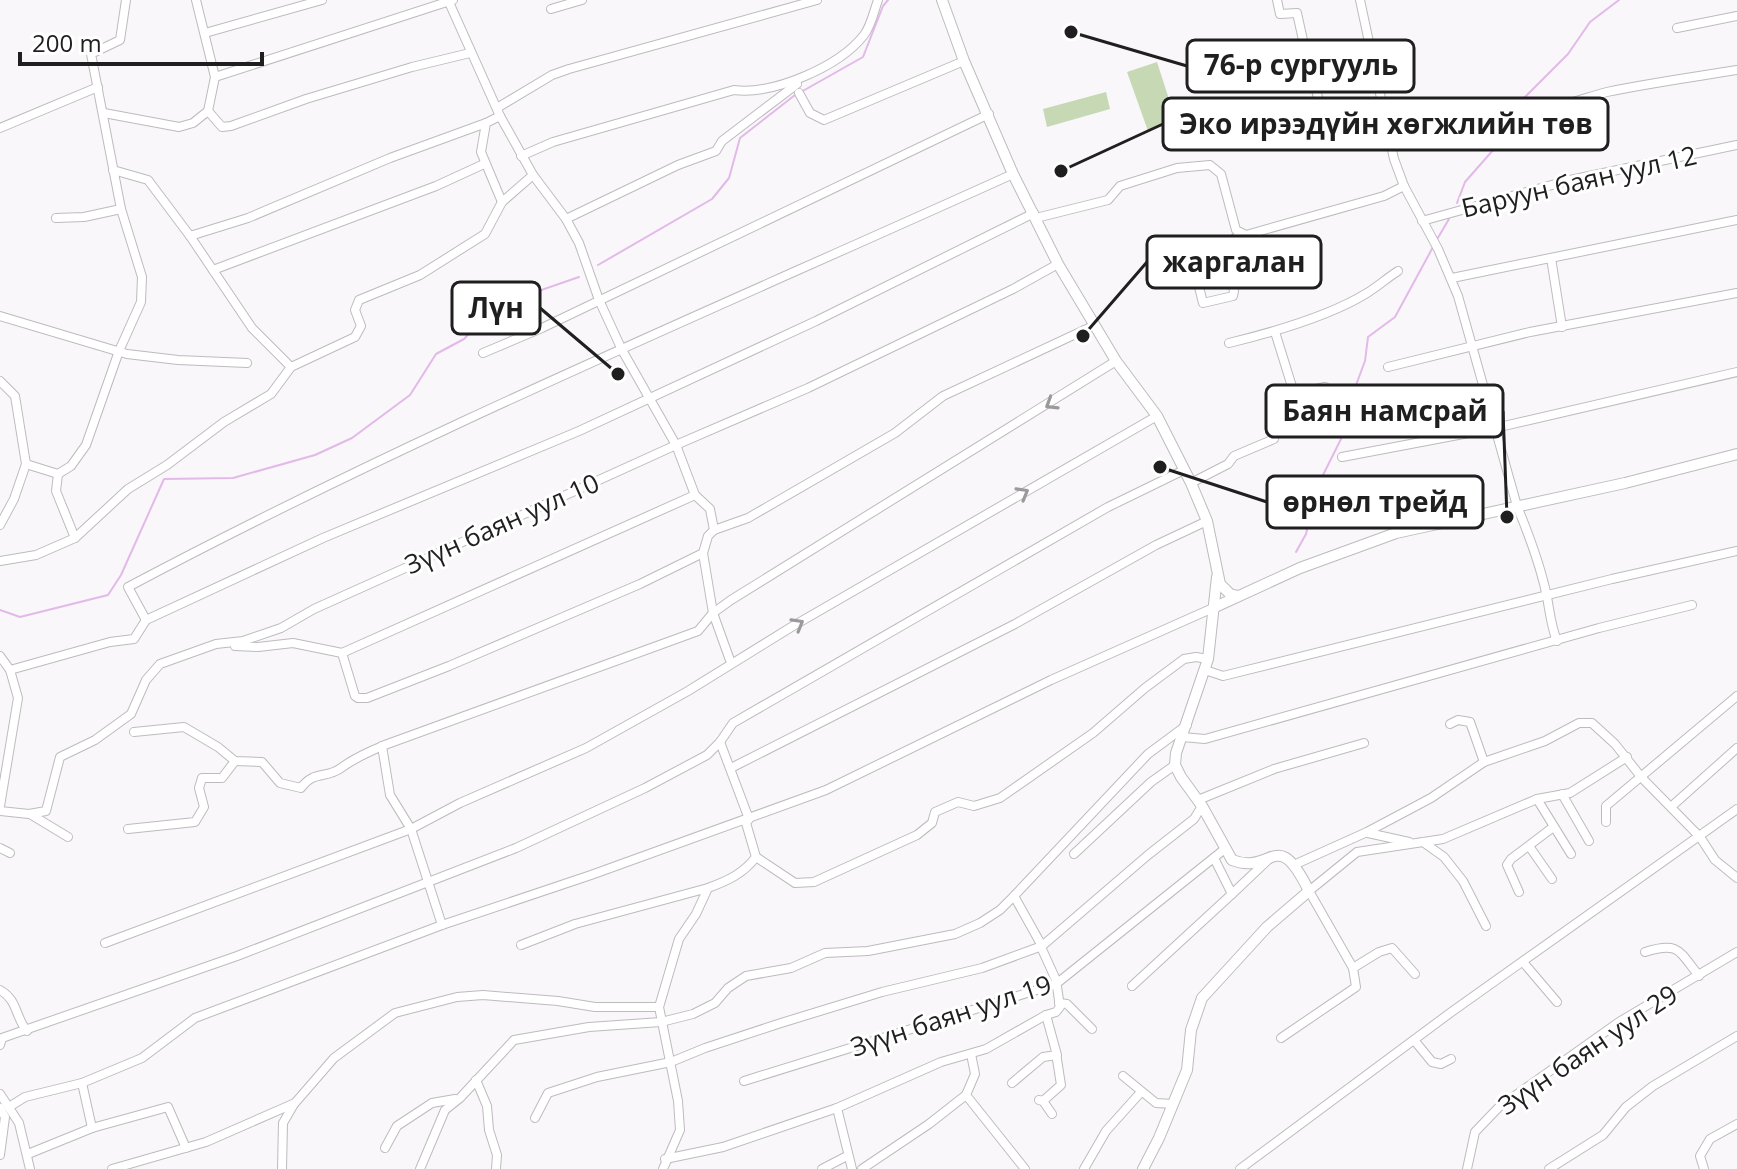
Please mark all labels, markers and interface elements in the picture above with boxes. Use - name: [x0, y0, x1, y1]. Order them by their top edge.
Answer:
- scale bar: [20, 16, 262, 66]
- text: 200 m: [32, 26, 102, 59]
- callout: 76-р сургууль: [1187, 40, 1414, 92]
- text: 76-р сургууль: [1204, 45, 1398, 83]
- callout: Эко ирээдүйн хөгжлийн төв: [1163, 98, 1608, 150]
- text: Эко ирээдүйн хөгжлийн төв: [1179, 104, 1593, 142]
- street label: Баруун баян уул 12: [1458, 136, 1700, 226]
- callout: жаргалан: [1147, 236, 1321, 288]
- text: жаргалан: [1163, 242, 1305, 280]
- callout: Лүн: [452, 282, 540, 334]
- text: Лүн: [468, 288, 524, 326]
- callout: Баян намсрай: [1266, 385, 1503, 437]
- text: Баян намсрай: [1282, 391, 1488, 429]
- one-way arrow: [1045, 394, 1059, 409]
- street label: Зүүн баян уул 10: [399, 464, 605, 582]
- callout: өрнөл трейд: [1267, 476, 1483, 528]
- text: өрнөл трейд: [1283, 482, 1468, 520]
- one-way arrow: [1014, 487, 1029, 503]
- one-way arrow: [789, 618, 804, 633]
- street label: Зүүн баян уул 19: [846, 966, 1056, 1065]
- street label: Зүүн баян уул 29: [1491, 976, 1684, 1123]

